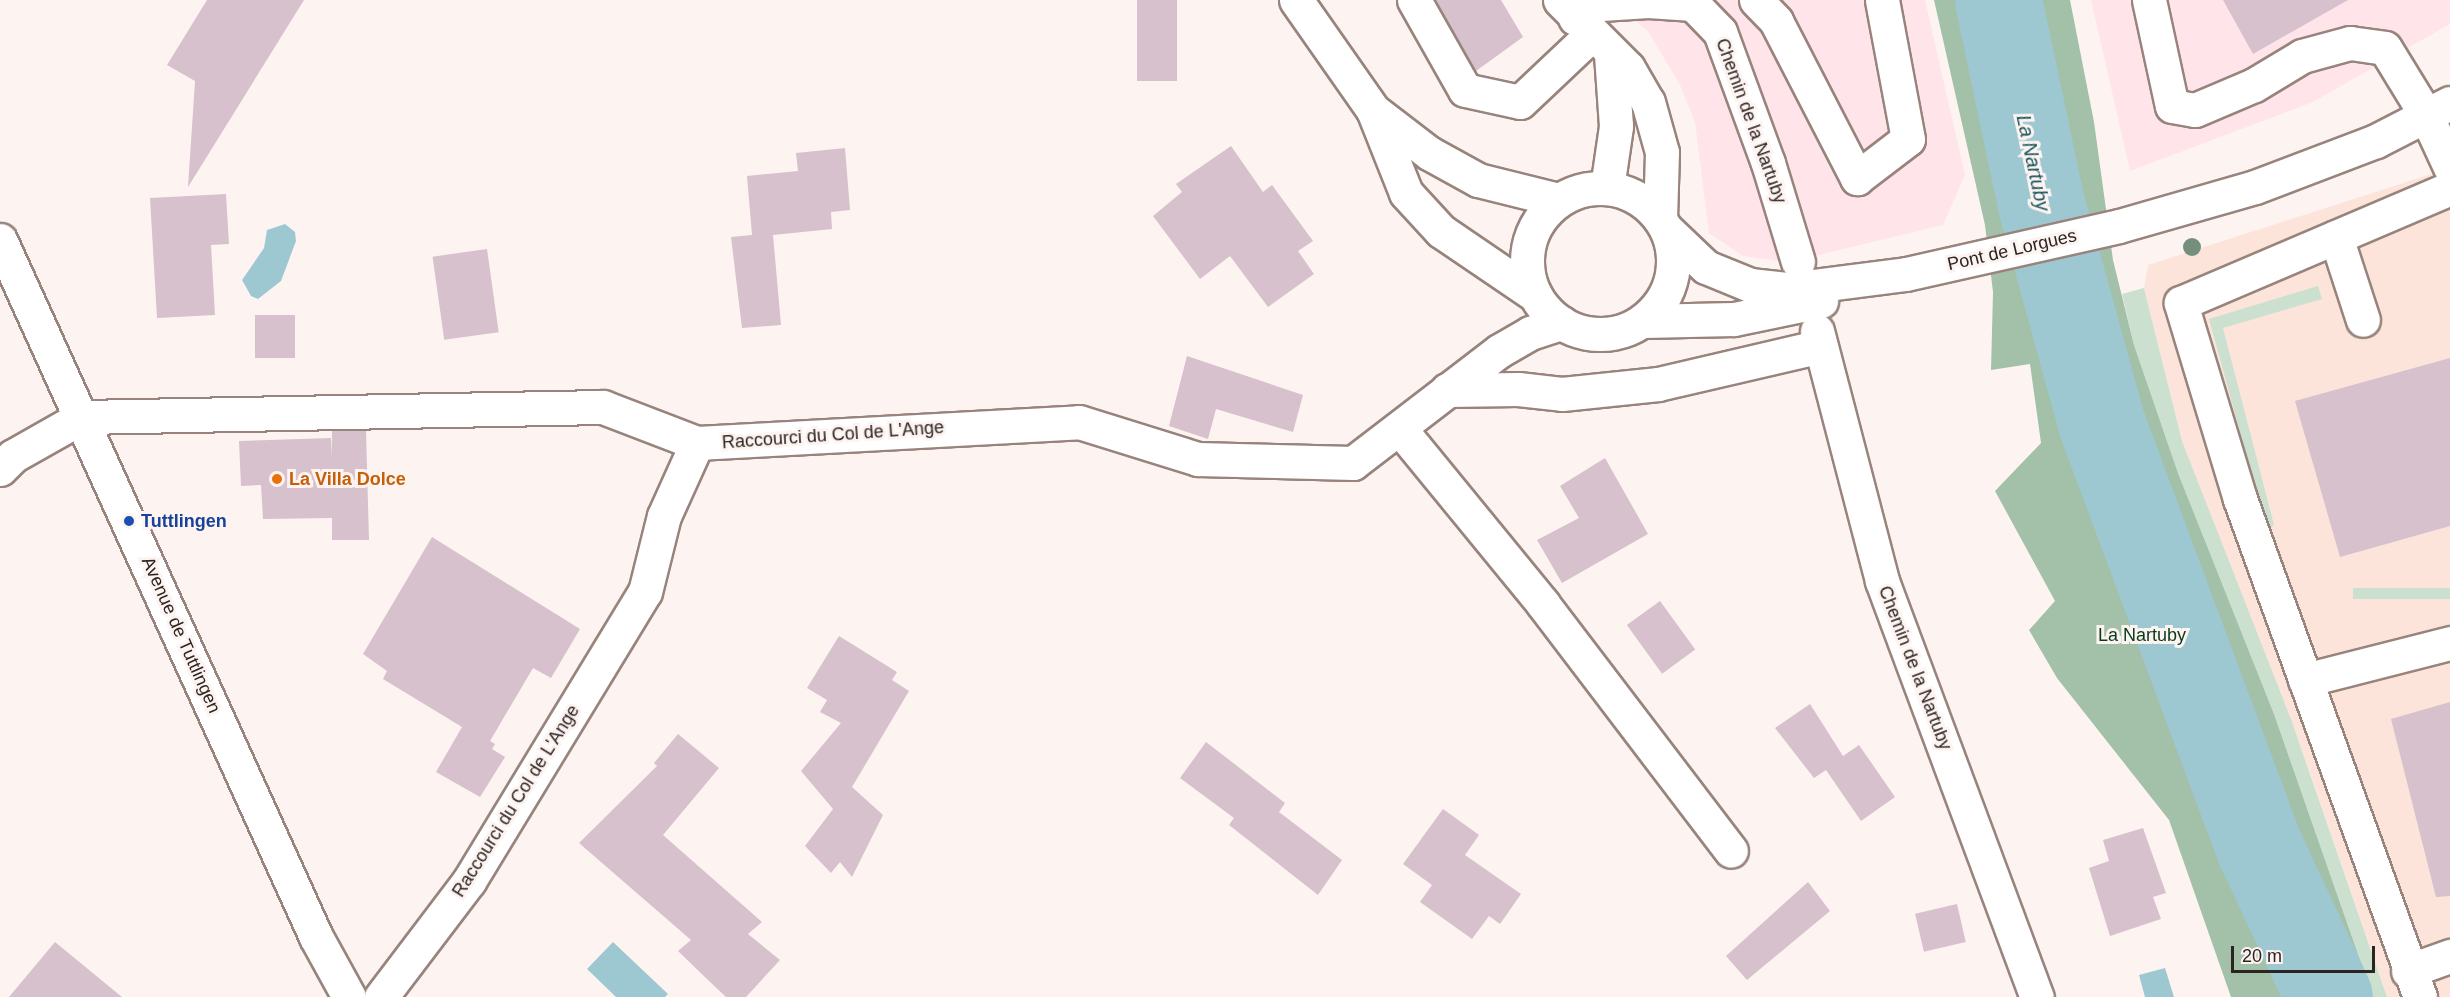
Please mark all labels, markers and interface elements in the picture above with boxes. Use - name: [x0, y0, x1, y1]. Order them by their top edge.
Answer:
- street label: Chemin de la Nartuby: [1711, 36, 1791, 206]
- water label: La Nartuby: [2011, 113, 2055, 213]
- street label: Pont de Lorgues: [1945, 225, 2079, 275]
- street label: Raccourci du Col de L'Ange: [721, 416, 945, 454]
- place label: La Villa Dolce: [289, 468, 406, 490]
- marker: La Villa Dolce: [270, 472, 284, 486]
- place label: Tuttlingen: [141, 510, 227, 532]
- marker: Tuttlingen: [122, 514, 136, 528]
- street label: Avenue de Tuttlingen: [137, 553, 225, 717]
- street label: Chemin de la Nartuby: [1874, 583, 1956, 753]
- park label: La Nartuby: [2098, 624, 2186, 646]
- street label: Raccourci du Col de L'Ange: [448, 701, 584, 901]
- scale bar: [2234, 934, 2378, 972]
- text: 20 m: [2242, 946, 2282, 966]

